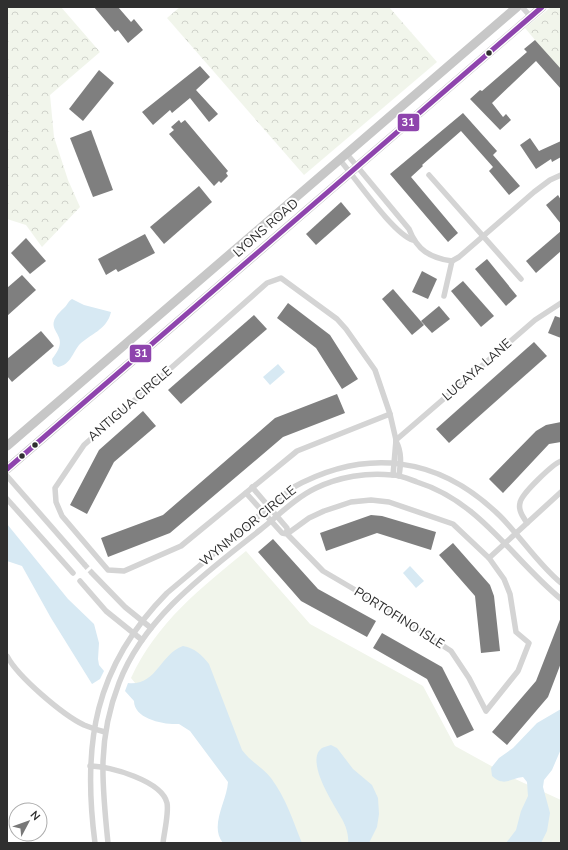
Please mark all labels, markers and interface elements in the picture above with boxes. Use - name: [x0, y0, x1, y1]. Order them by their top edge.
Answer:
- unlabelled marker: [484, 48, 494, 58]
- line badge: 31: [397, 113, 420, 132]
- text: 31: [401, 115, 415, 130]
- street label: LYONS ROAD: [229, 195, 303, 261]
- street label: LUCAYA LANE: [438, 335, 516, 405]
- line badge: 31: [129, 344, 152, 363]
- text: 31: [134, 346, 148, 361]
- street label: ANTIGUA CIRCLE: [84, 362, 176, 446]
- unlabelled marker: [30, 440, 40, 450]
- unlabelled marker: [17, 451, 27, 461]
- street label: WYNMOOR CIRCLE: [196, 482, 300, 570]
- street label: PORTOFINO ISLE: [351, 583, 447, 653]
- north arrow: [8, 802, 48, 842]
- text: N: [27, 808, 44, 824]

